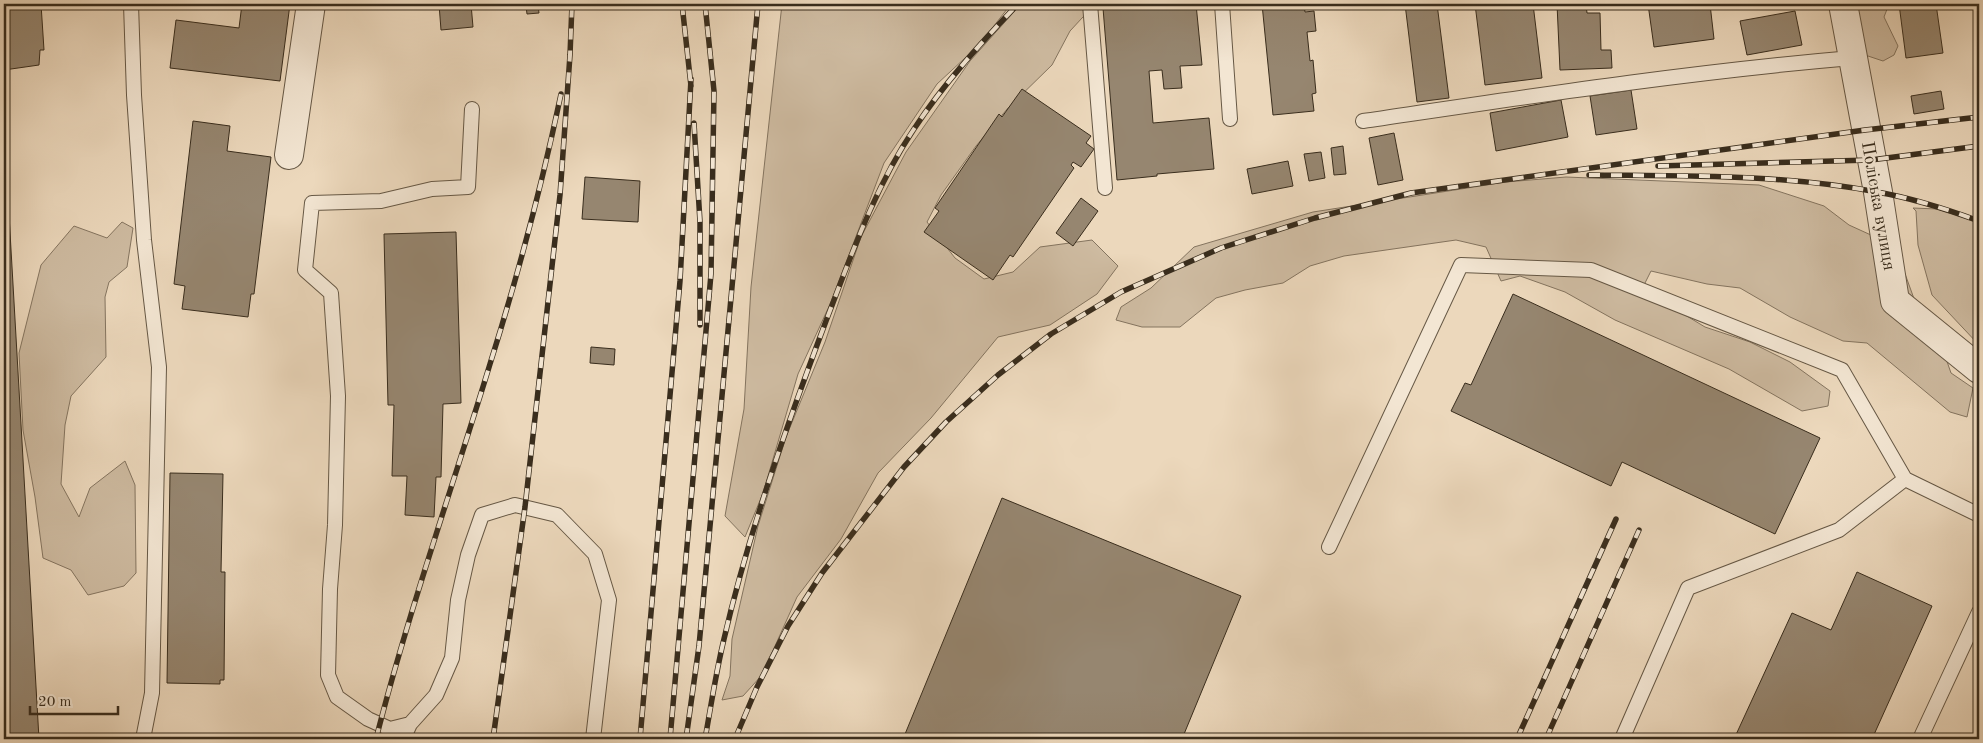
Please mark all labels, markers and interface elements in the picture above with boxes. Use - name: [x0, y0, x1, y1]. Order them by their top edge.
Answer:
- street label: Поліська вулиця: [1858, 140, 1898, 272]
- scale bar: [30, 683, 118, 715]
- text: 20 m: [38, 695, 72, 710]

